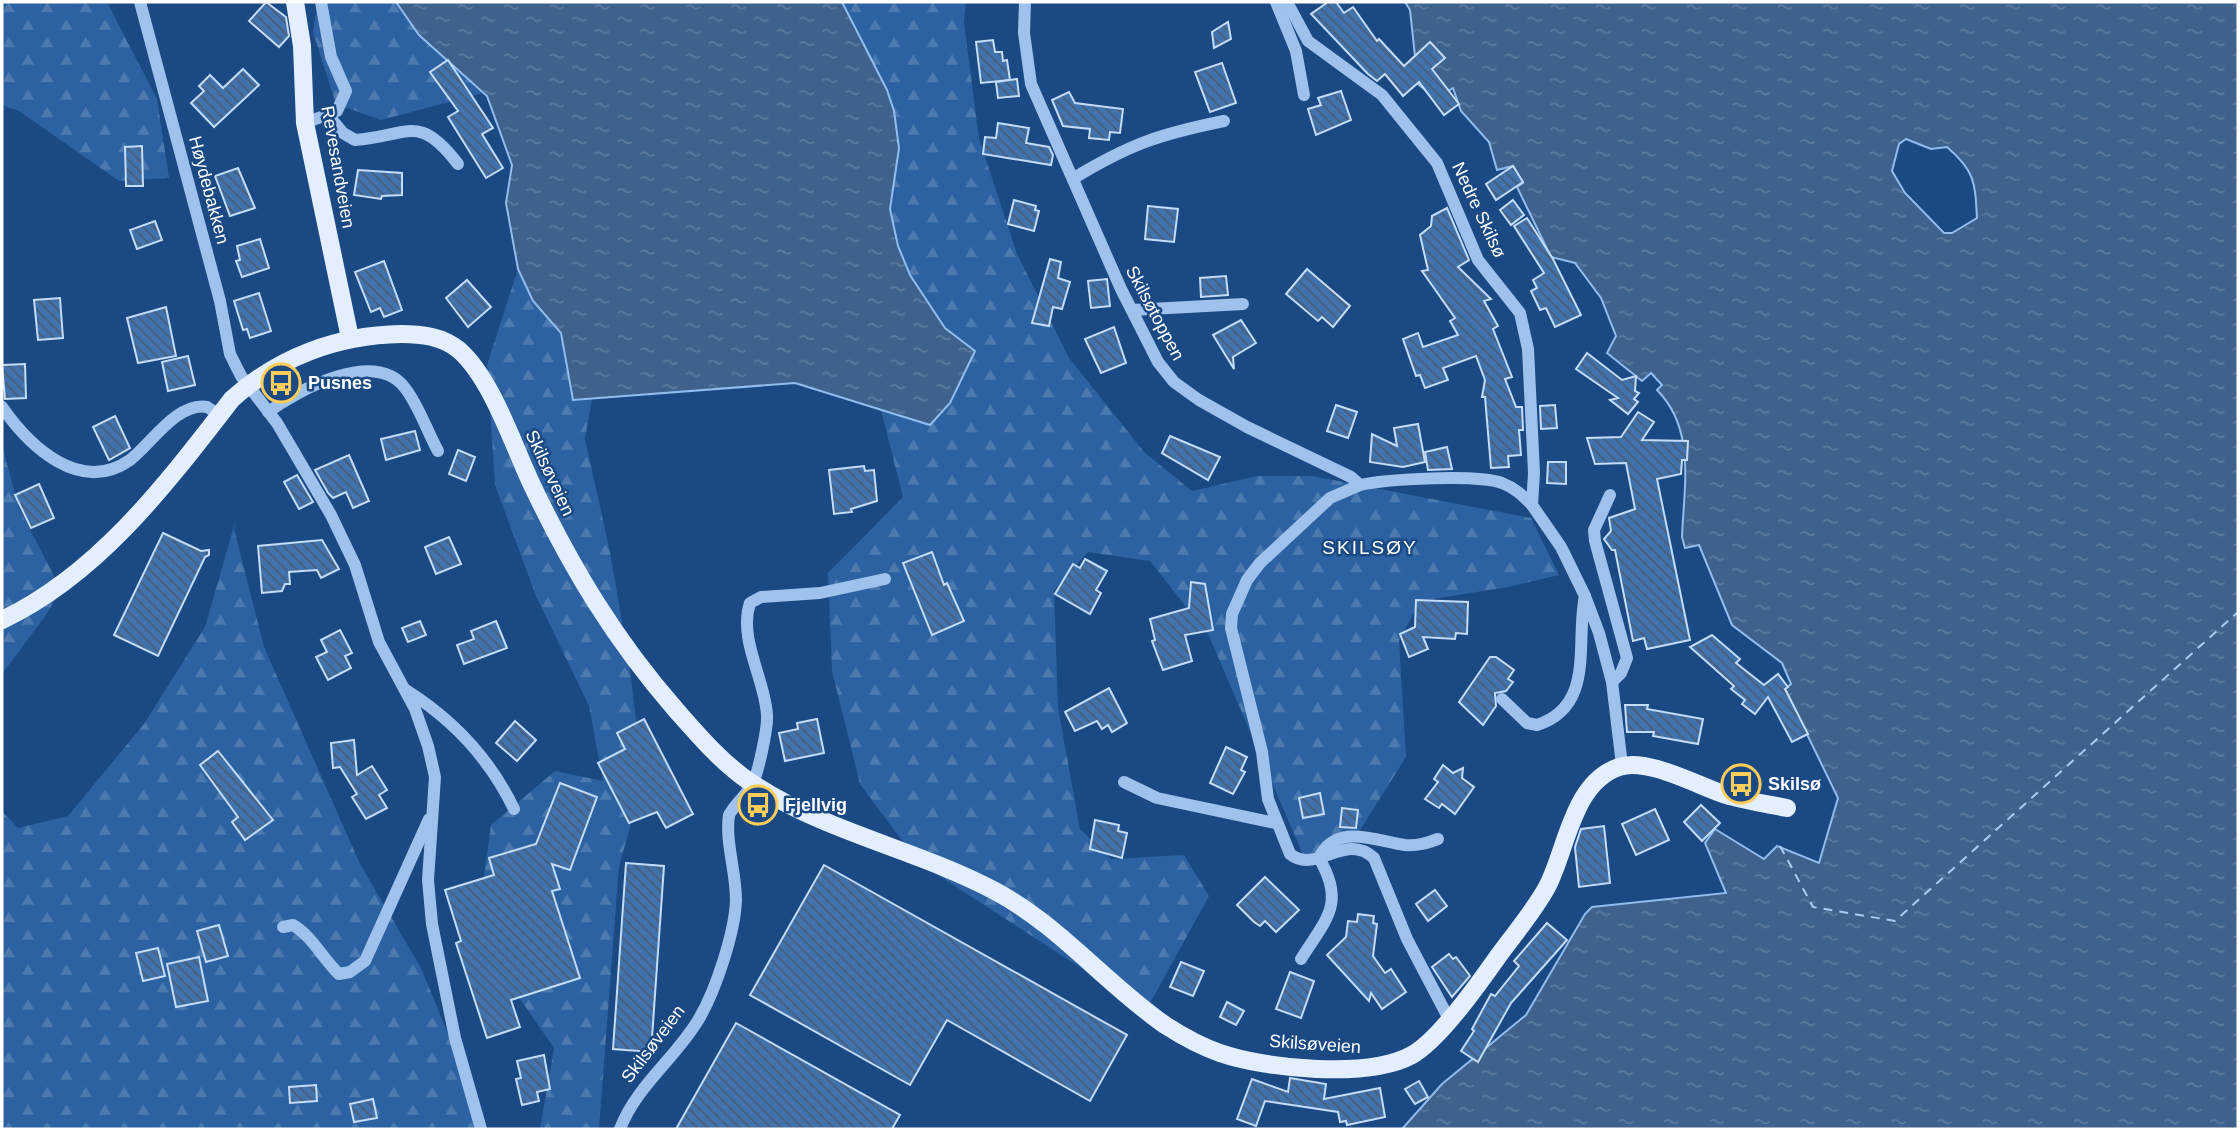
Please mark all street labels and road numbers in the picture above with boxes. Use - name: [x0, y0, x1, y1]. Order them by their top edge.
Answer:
- street label: Revesandveien: [317, 104, 359, 230]
- street label: Høydebakken: [185, 134, 233, 246]
- street label: Nedre Skilsø: [1448, 159, 1510, 261]
- street label: Skilsøtoppen: [1122, 262, 1188, 364]
- street label: Skilsøveien: [521, 427, 579, 519]
- street label: Skilsøveien: [617, 1001, 689, 1087]
- street label: Skilsøveien: [1268, 1031, 1362, 1057]

